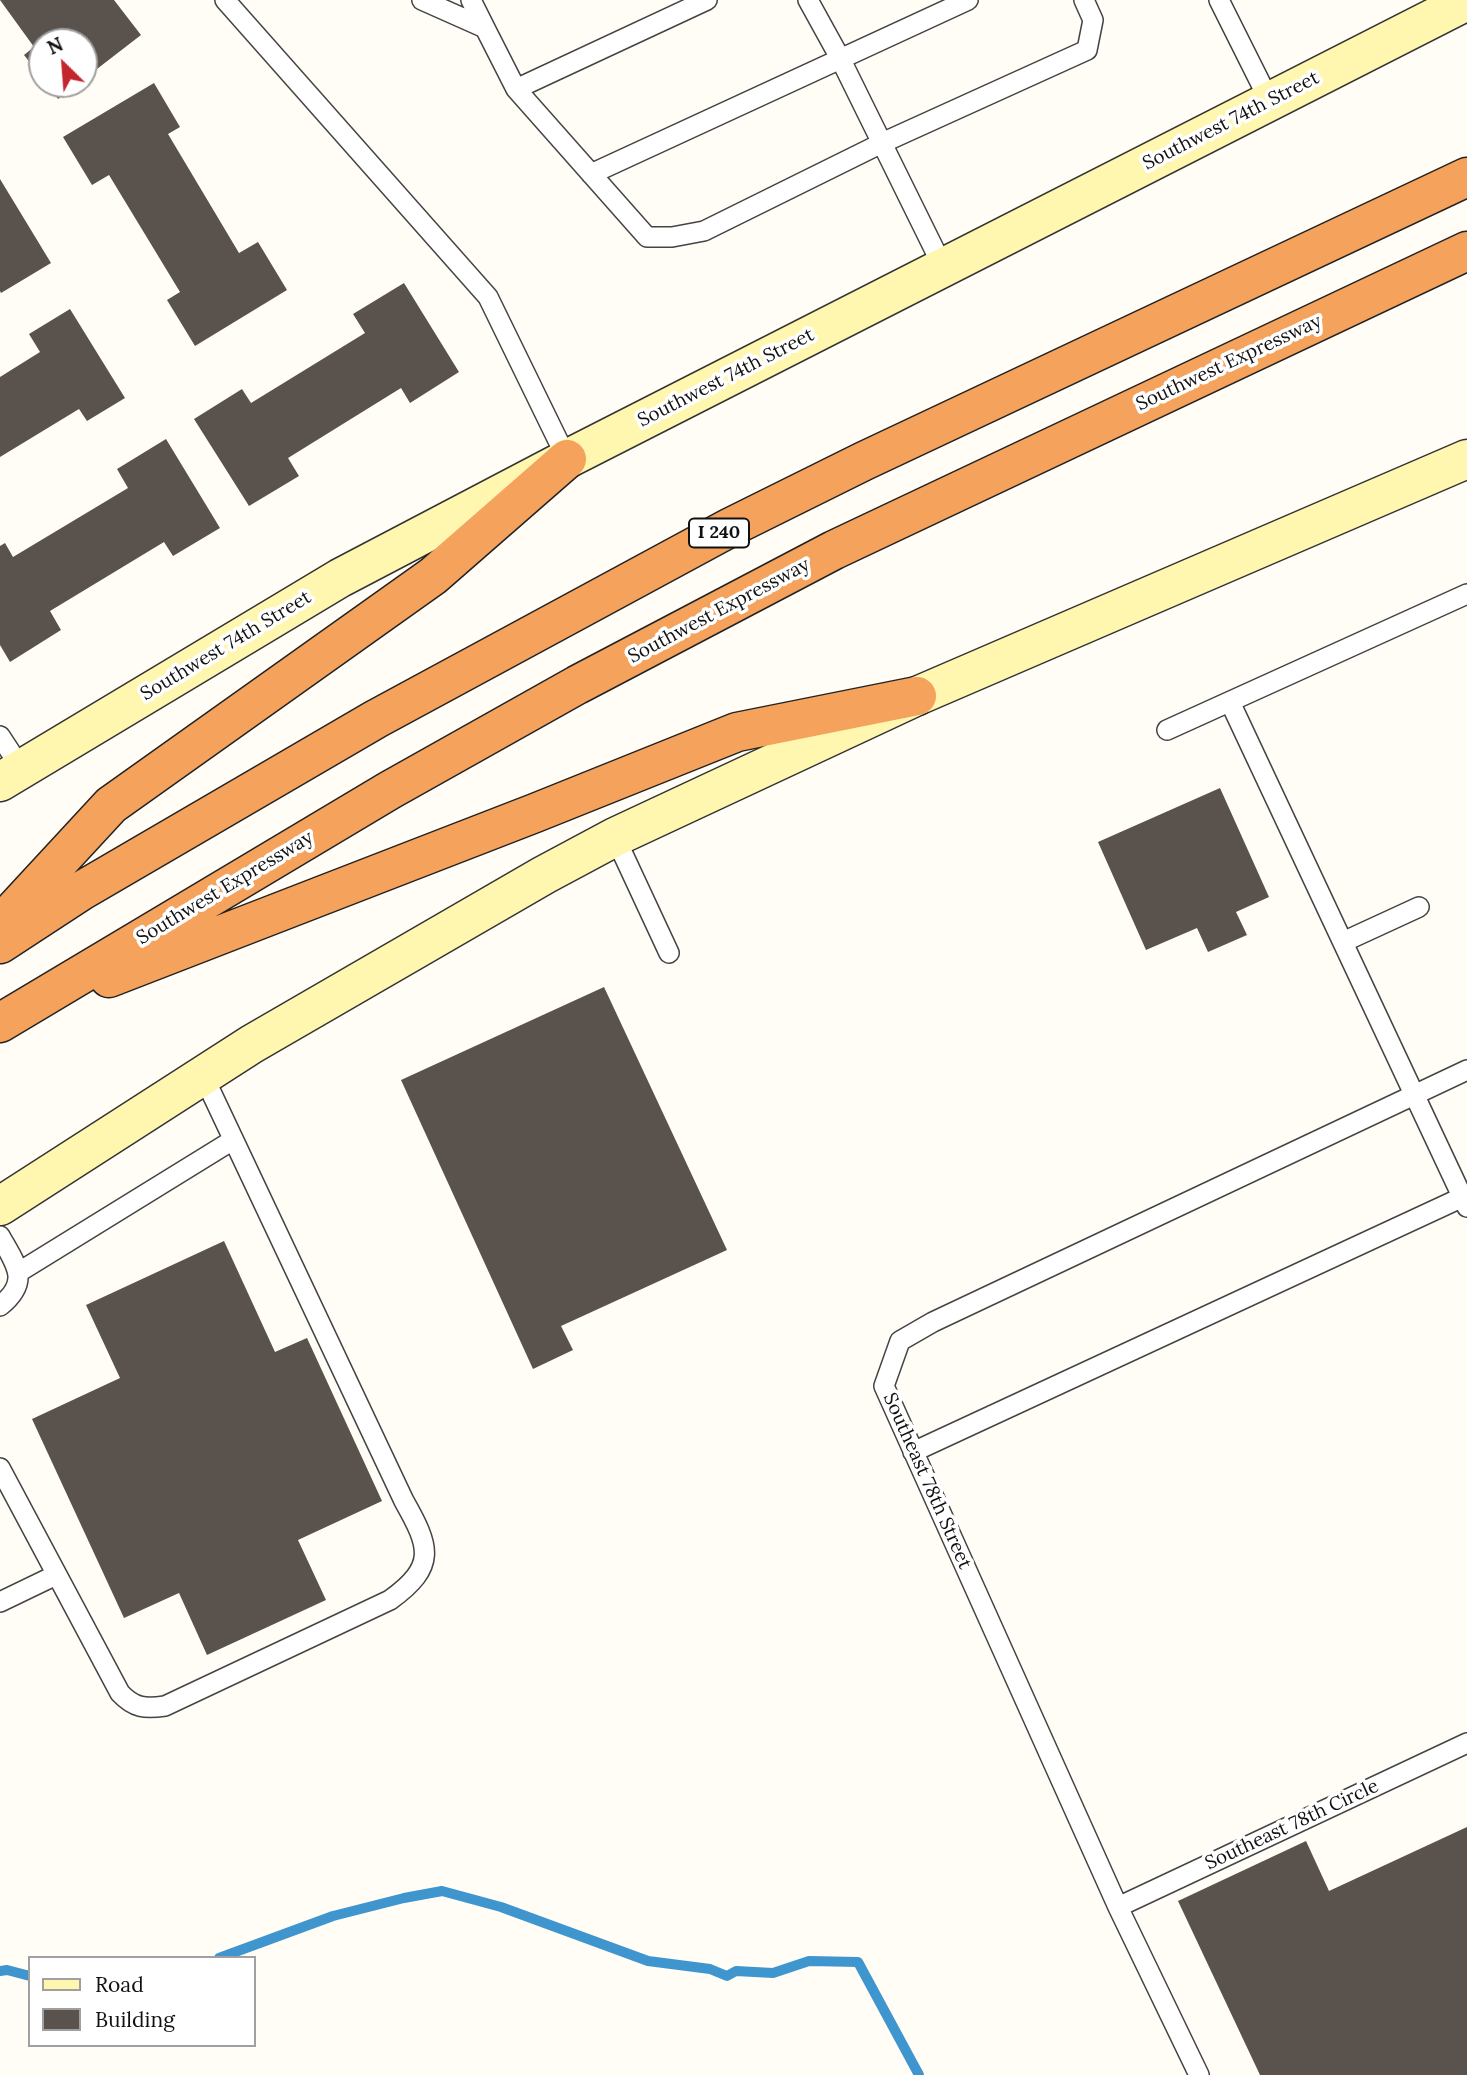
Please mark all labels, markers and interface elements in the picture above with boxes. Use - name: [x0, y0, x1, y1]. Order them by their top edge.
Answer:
- north arrow: [28, 28, 98, 98]
- text: N: [43, 32, 67, 60]
- street label: Southwest 74th Street: [1139, 67, 1323, 175]
- street label: Southwest Expressway: [1133, 310, 1325, 416]
- street label: Southwest 74th Street: [634, 324, 818, 432]
- road number: I 240: [689, 518, 749, 548]
- street label: Southwest Expressway: [624, 553, 814, 669]
- street label: Southwest 74th Street: [137, 586, 315, 706]
- street label: Southwest Expressway: [132, 826, 318, 950]
- street label: Southeast 78th Street: [878, 1389, 976, 1573]
- street label: Southeast 78th Circle: [1202, 1775, 1382, 1875]
- legend: [28, 1956, 256, 2047]
- text: Road: [95, 1971, 144, 1998]
- text: Building: [95, 2006, 175, 2033]

